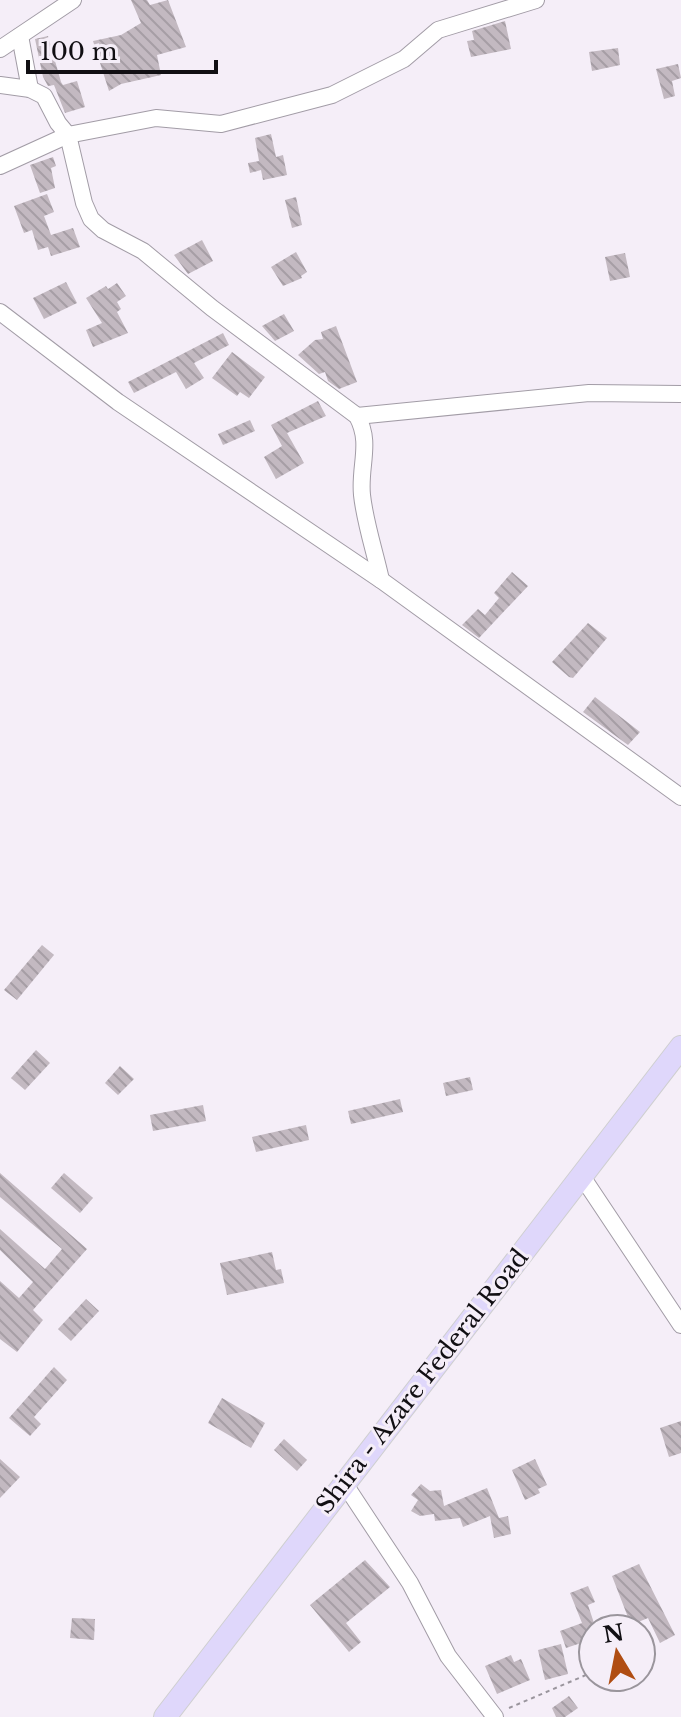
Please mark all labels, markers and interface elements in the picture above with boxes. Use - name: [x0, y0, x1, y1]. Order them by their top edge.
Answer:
- scale bar: [28, 24, 216, 74]
- text: 100 m: [40, 37, 118, 66]
- street label: Shira - Azare Federal Road: [310, 1243, 534, 1519]
- north arrow: [577, 1613, 657, 1693]
- text: N: [601, 1619, 626, 1649]

